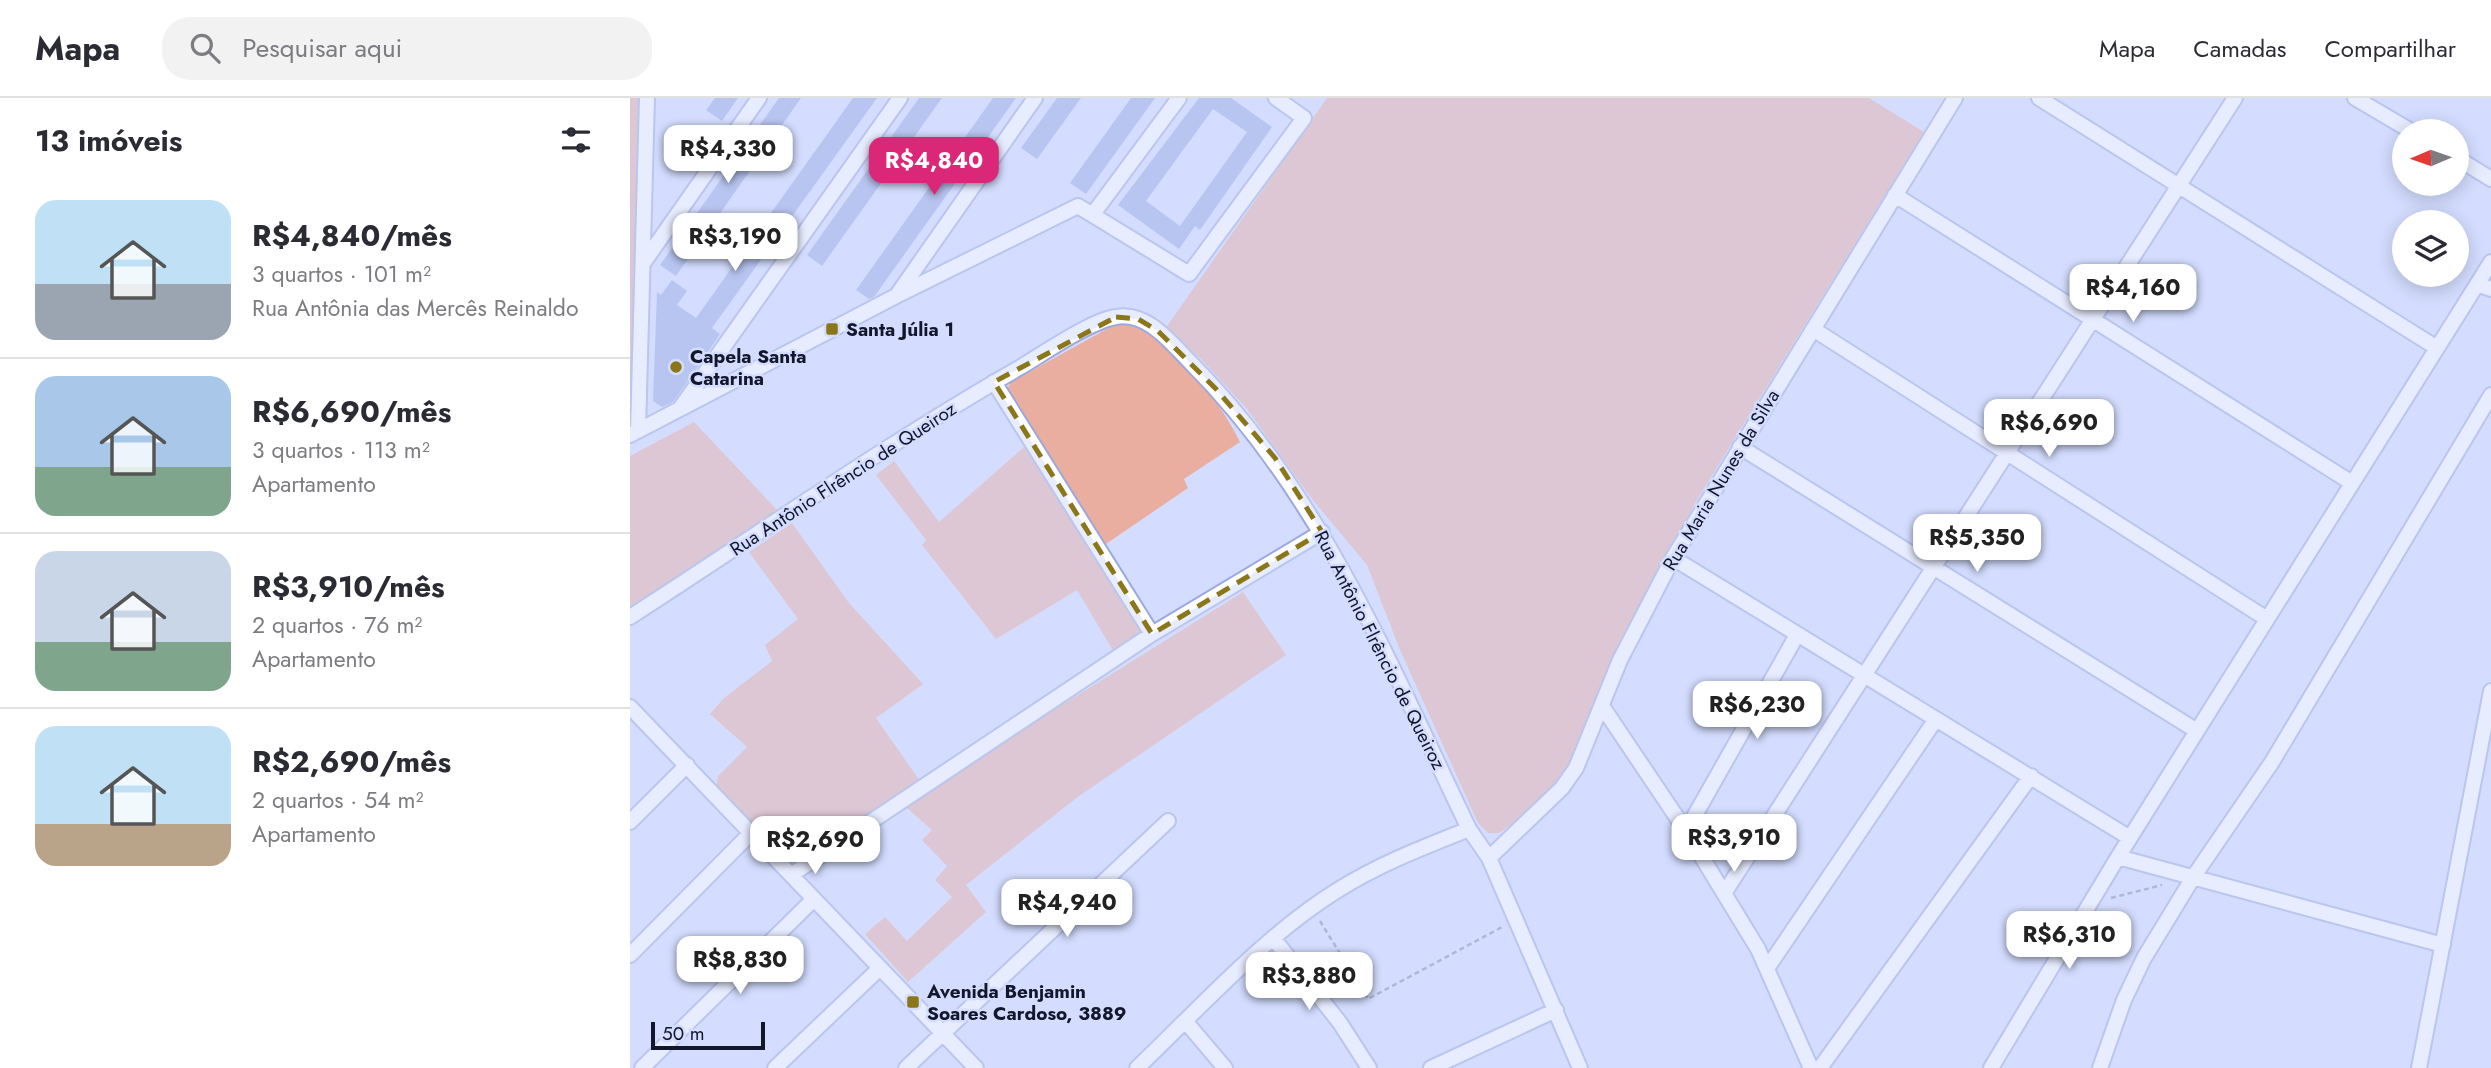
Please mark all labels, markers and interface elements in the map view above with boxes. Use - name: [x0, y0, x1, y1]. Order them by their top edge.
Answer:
- search box: [162, 17, 652, 80]
- text: Mapa: [35, 25, 120, 72]
- icon: search: [186, 29, 224, 67]
- text: Pesquisar aqui: [242, 29, 402, 67]
- text: Mapa: [2099, 31, 2155, 66]
- text: Camadas: [2193, 31, 2286, 66]
- text: Compartilhar: [2324, 31, 2456, 66]
- text: 13 imóveis: [35, 119, 183, 162]
- north arrow: [2392, 119, 2469, 196]
- map controls: [2392, 119, 2469, 287]
- icon: filters: [557, 121, 595, 159]
- pin: R$4,330: [663, 126, 793, 185]
- text: R$4,330: [680, 131, 776, 165]
- pin: R$4,840: [869, 138, 999, 197]
- text: R$4,840: [885, 143, 983, 177]
- button: layers: [2392, 210, 2469, 287]
- text: R$4,840/mês: [252, 214, 452, 257]
- pin: R$3,190: [670, 214, 800, 273]
- text: R$3,190: [689, 219, 781, 253]
- icon: home: [91, 228, 175, 312]
- text: 3 quartos · 101 m²: [252, 257, 431, 291]
- pin: R$4,160: [2068, 264, 2198, 324]
- text: R$4,160: [2085, 270, 2181, 304]
- text: Rua Antônia das Mercês Reinaldo: [252, 291, 578, 325]
- place label: Santa Júlia 1: [846, 316, 954, 343]
- marker: Santa Júlia 1: [824, 321, 840, 337]
- place label: Capela Santa Catarina: [690, 343, 807, 392]
- marker: Capela Santa Catarina: [668, 359, 684, 375]
- street label: Rua Maria Nunes da Silva: [1656, 384, 1786, 576]
- text: R$6,690/mês: [252, 390, 451, 433]
- street label: Rua Antônio Flrêncio de Queiroz: [725, 395, 962, 562]
- pin: R$6,690: [1984, 400, 2114, 459]
- icon: home: [91, 404, 175, 488]
- text: R$6,690: [2000, 405, 2098, 439]
- text: 3 quartos · 113 m²: [252, 433, 430, 467]
- text: Apartamento: [252, 467, 376, 501]
- pin: R$5,350: [1912, 514, 2042, 574]
- text: R$5,350: [1929, 520, 2025, 554]
- street label: Rua Antônio Flrêncio de Queiroz: [1308, 526, 1452, 774]
- text: R$3,910/mês: [252, 565, 445, 608]
- icon: home: [91, 579, 175, 663]
- text: 2 quartos · 76 m²: [252, 608, 422, 642]
- text: Apartamento: [252, 642, 376, 676]
- pin: R$6,230: [1692, 682, 1822, 741]
- text: R$6,230: [1709, 687, 1805, 721]
- text: R$2,690/mês: [252, 740, 451, 783]
- icon: home: [91, 754, 175, 838]
- text: 2 quartos · 54 m²: [252, 783, 423, 817]
- pin: R$3,910: [1669, 814, 1799, 874]
- pin: R$2,690: [750, 816, 880, 876]
- text: Apartamento: [252, 817, 376, 851]
- text: R$3,910: [1688, 820, 1780, 854]
- text: R$2,690: [766, 822, 864, 856]
- pin: R$4,940: [1002, 880, 1132, 939]
- text: R$4,940: [1017, 885, 1117, 919]
- pin: R$6,310: [2004, 912, 2134, 971]
- text: R$6,310: [2022, 917, 2116, 951]
- pin: R$8,830: [675, 936, 805, 996]
- text: R$8,830: [693, 942, 787, 976]
- pin: R$3,880: [1244, 953, 1374, 1012]
- text: R$3,880: [1262, 958, 1356, 992]
- place label: Avenida Benjamin Soares Cardoso, 3889: [926, 978, 1127, 1027]
- marker: Avenida Benjamin Soares Cardoso, 3889: [905, 994, 921, 1010]
- scale bar: [651, 1019, 765, 1051]
- text: 50 m: [662, 1020, 705, 1047]

